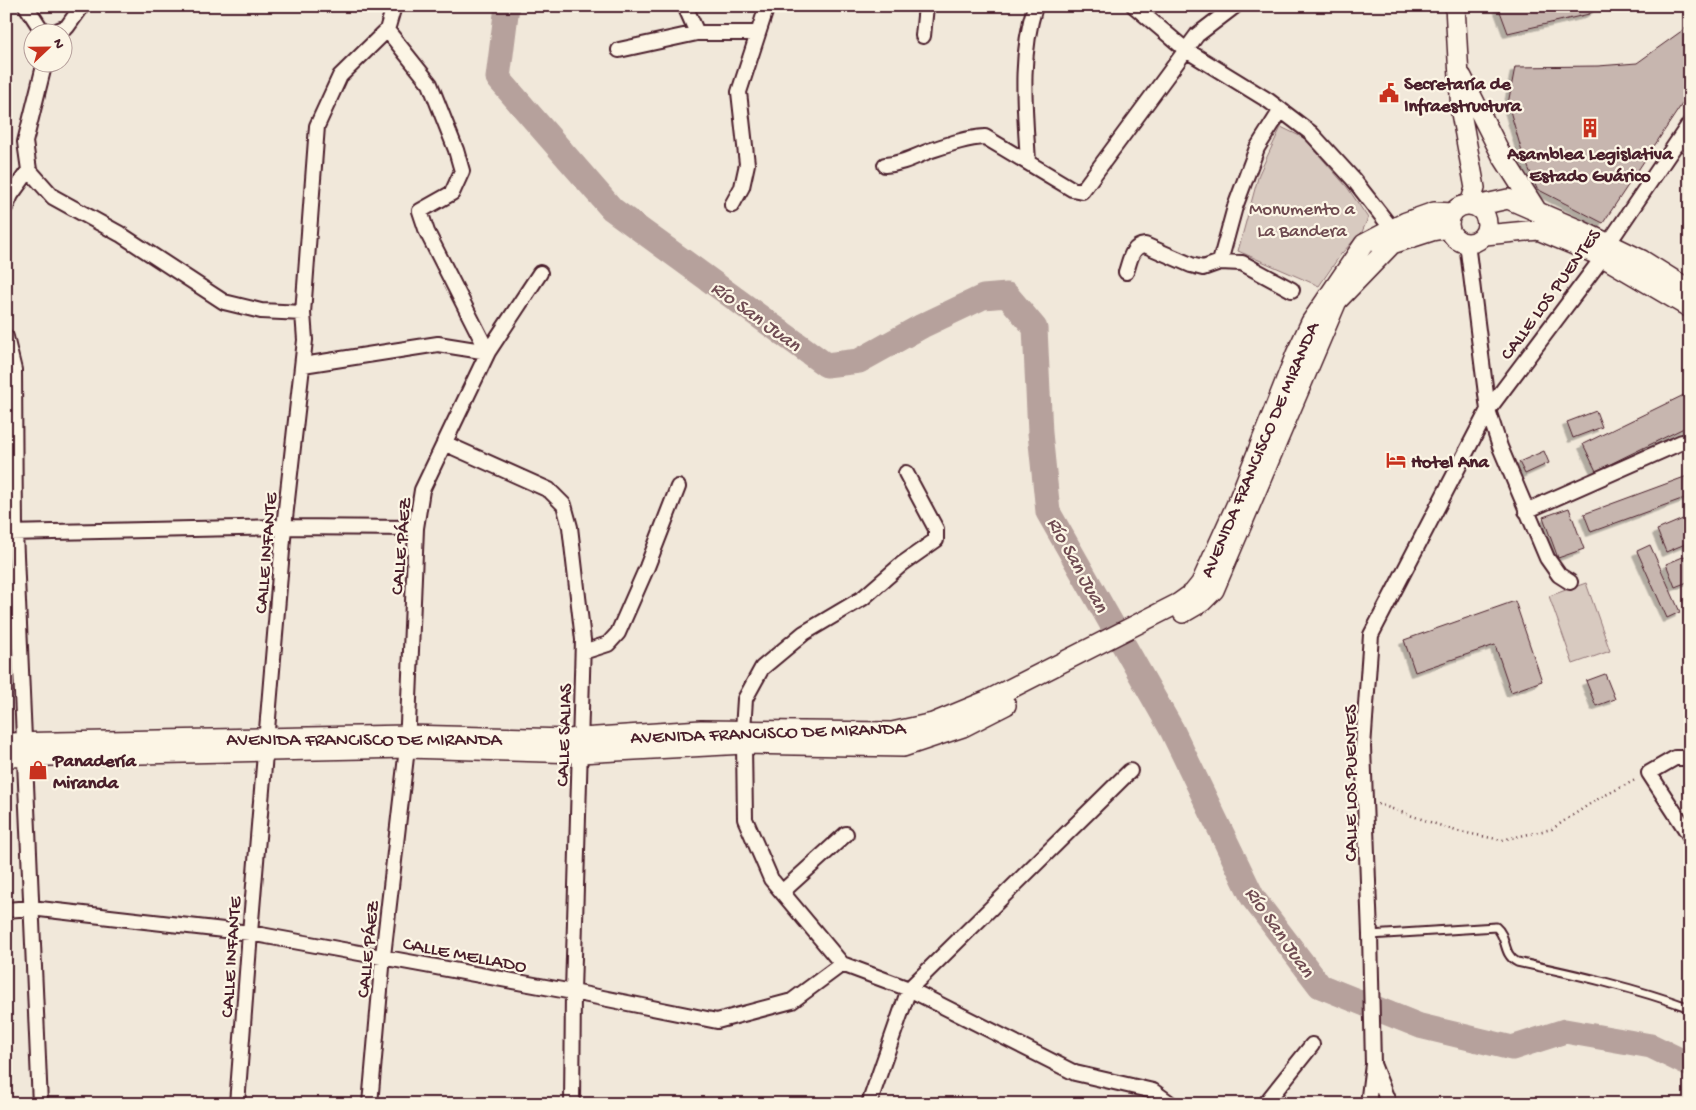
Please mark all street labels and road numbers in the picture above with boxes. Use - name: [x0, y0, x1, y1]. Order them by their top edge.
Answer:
- street label: CALLE LOS PUENTES: [1496, 225, 1607, 365]
- street label: AVENIDA FRANCISCO DE MIRANDA: [1197, 317, 1326, 582]
- street label: CALLE INFANTE: [251, 491, 284, 615]
- street label: CALLE PÁEZ: [387, 496, 418, 596]
- street label: CALLE SALIAS: [552, 683, 579, 787]
- street label: CALLE LOS PUENTES: [1341, 704, 1364, 862]
- street label: AVENIDA FRANCISCO DE MIRANDA: [630, 718, 908, 751]
- street label: AVENIDA FRANCISCO DE MIRANDA: [226, 730, 504, 753]
- street label: CALLE INFANTE: [217, 895, 248, 1019]
- street label: CALLE PÁEZ: [353, 899, 386, 999]
- street label: CALLE MELLADO: [400, 933, 529, 980]

